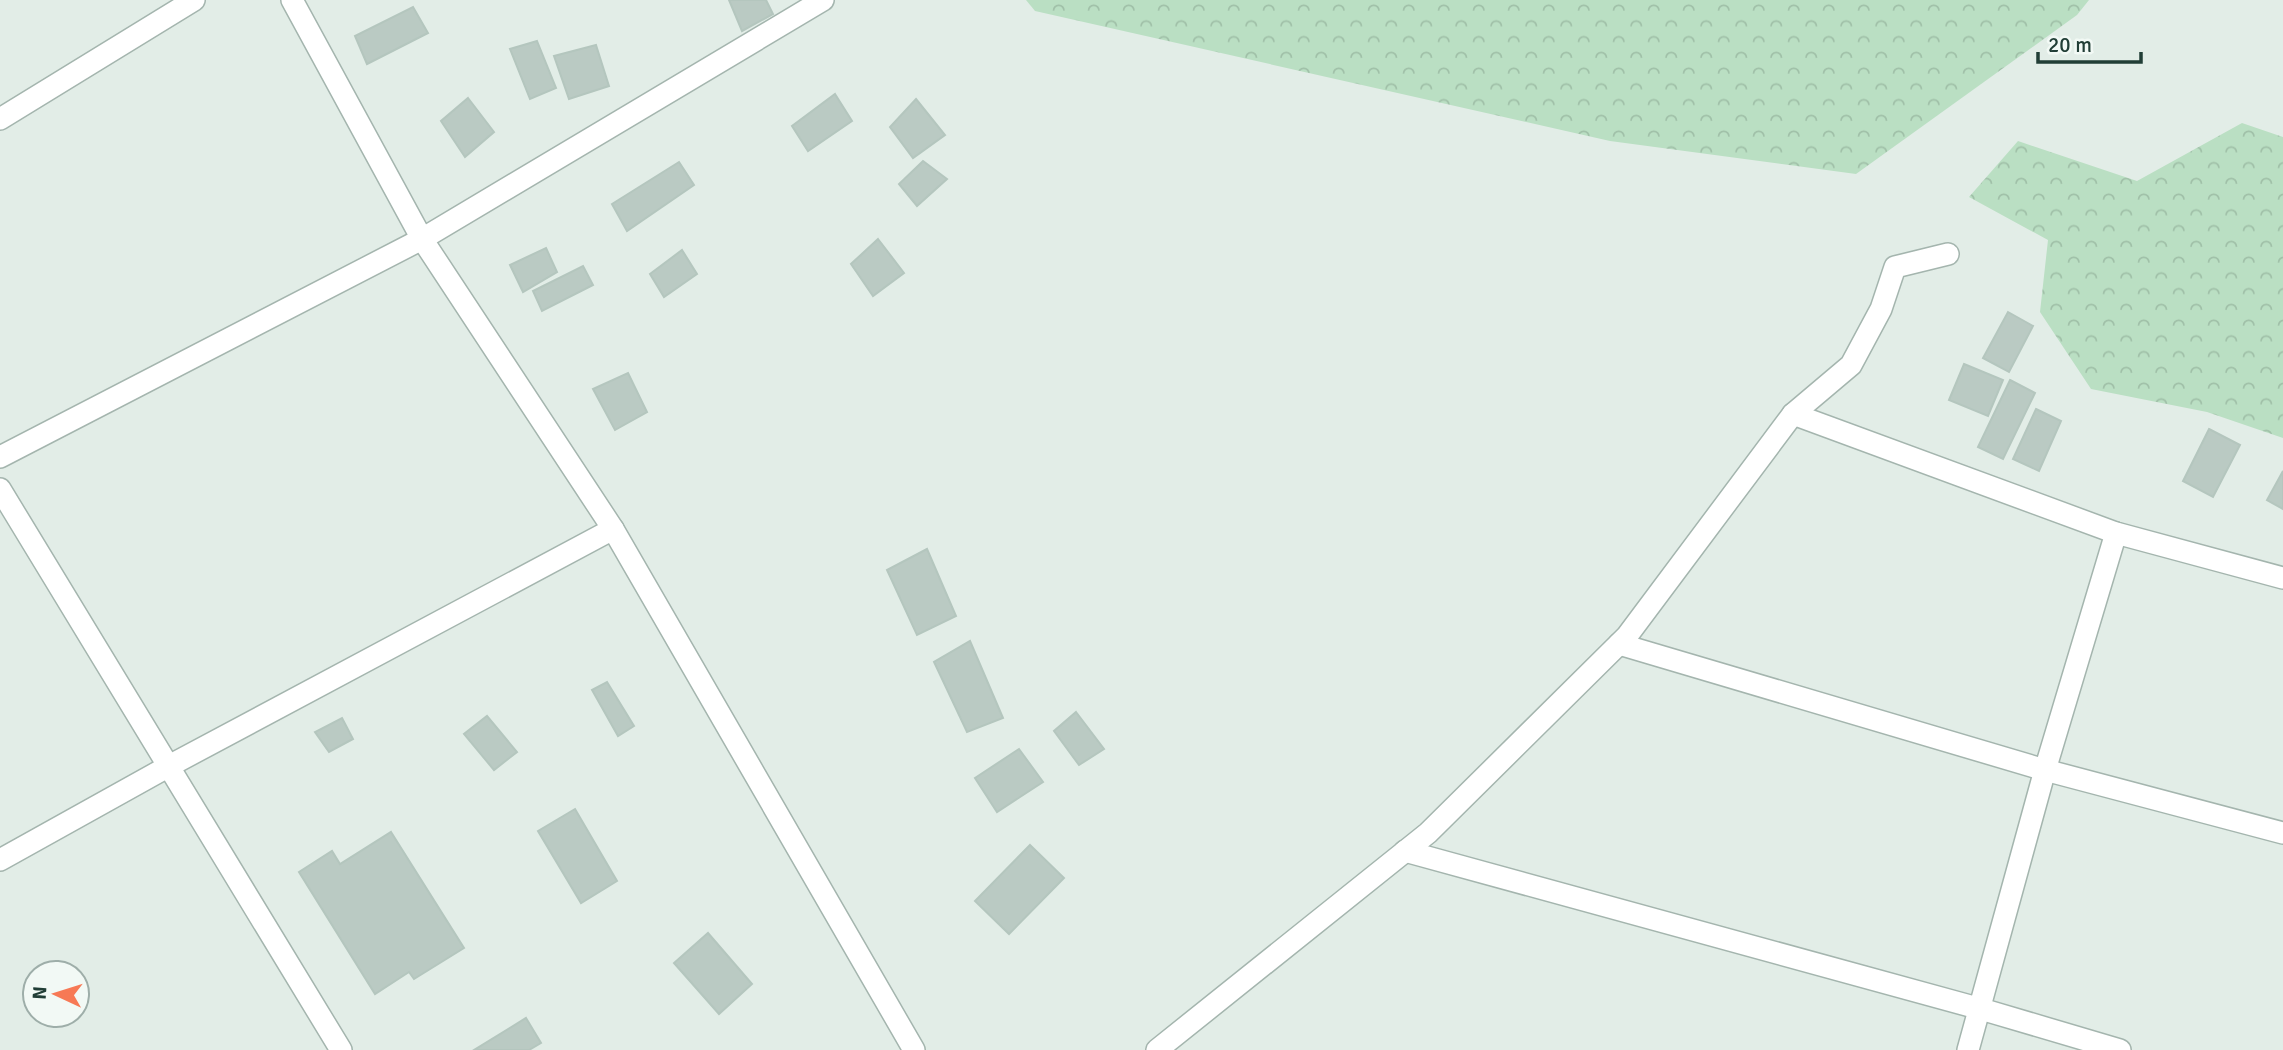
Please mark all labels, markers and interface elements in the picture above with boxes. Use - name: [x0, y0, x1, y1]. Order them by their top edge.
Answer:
- scale bar: [2038, 21, 2141, 65]
- text: 20 m: [2048, 32, 2092, 58]
- north arrow: [21, 959, 91, 1029]
- text: N: [28, 985, 52, 1000]

